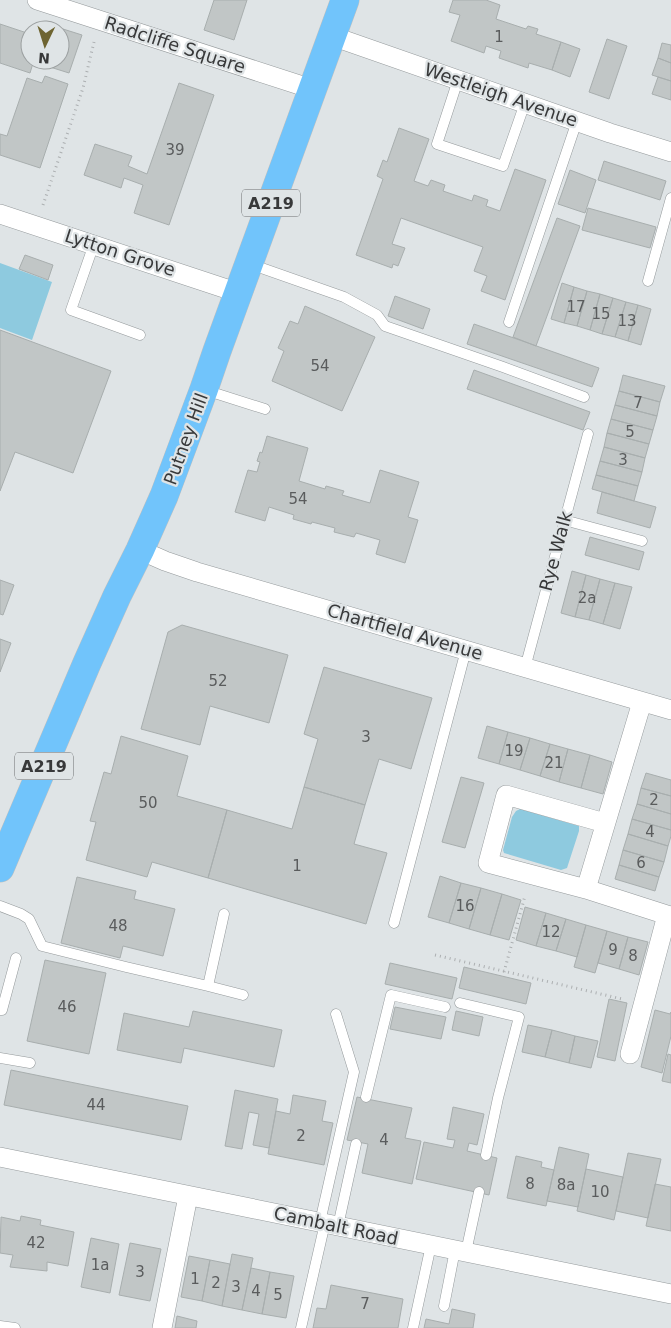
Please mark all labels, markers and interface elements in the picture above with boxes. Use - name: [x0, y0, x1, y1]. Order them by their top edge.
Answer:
- street label: Radcliffe Square: [102, 12, 248, 77]
- north arrow: [20, 20, 70, 70]
- house number: 1: [494, 28, 504, 46]
- text: N: [38, 50, 50, 66]
- street label: Westleigh Avenue: [422, 58, 581, 131]
- house number: 39: [165, 141, 185, 159]
- road number: A219: [242, 190, 300, 217]
- street label: Lytton Grove: [62, 225, 178, 280]
- house number: 17: [566, 298, 586, 316]
- house number: 15: [591, 305, 611, 323]
- house number: 13: [617, 312, 637, 330]
- house number: 54: [310, 357, 330, 375]
- street label: Putney Hill: [159, 390, 212, 488]
- house number: 7: [633, 394, 643, 412]
- house number: 5: [625, 423, 635, 441]
- house number: 3: [618, 451, 628, 469]
- house number: 54: [288, 490, 308, 508]
- street label: Rye Walk: [535, 508, 576, 593]
- house number: 2a: [578, 589, 596, 607]
- street label: Chartfield Avenue: [325, 599, 485, 664]
- house number: 52: [208, 672, 228, 690]
- house number: 3: [361, 728, 371, 746]
- house number: 19: [504, 742, 524, 760]
- road number: A219: [15, 752, 73, 779]
- house number: 21: [544, 754, 564, 772]
- house number: 2: [649, 791, 659, 809]
- house number: 50: [138, 794, 158, 812]
- house number: 4: [645, 823, 655, 841]
- house number: 6: [636, 854, 646, 872]
- house number: 1: [292, 857, 302, 875]
- house number: 16: [455, 897, 475, 915]
- house number: 48: [108, 917, 128, 935]
- house number: 12: [541, 923, 561, 941]
- house number: 9: [608, 941, 618, 959]
- house number: 8: [628, 947, 638, 965]
- house number: 46: [57, 998, 77, 1016]
- house number: 44: [86, 1096, 106, 1114]
- house number: 2: [296, 1127, 306, 1145]
- house number: 4: [379, 1131, 389, 1149]
- house number: 8: [525, 1175, 535, 1193]
- house number: 8a: [557, 1176, 575, 1194]
- house number: 10: [590, 1183, 610, 1201]
- street label: Cambalt Road: [272, 1202, 400, 1249]
- house number: 42: [26, 1234, 46, 1252]
- house number: 1a: [91, 1256, 109, 1274]
- house number: 3: [135, 1263, 145, 1281]
- house number: 1: [190, 1270, 200, 1288]
- house number: 2: [211, 1274, 221, 1292]
- house number: 3: [231, 1278, 241, 1296]
- house number: 4: [251, 1282, 261, 1300]
- house number: 5: [273, 1286, 283, 1304]
- house number: 7: [360, 1295, 370, 1313]

